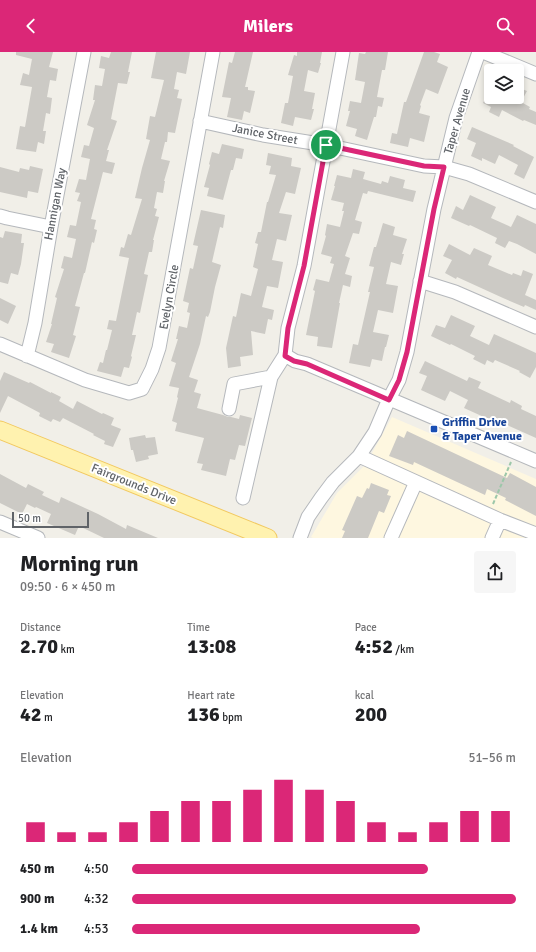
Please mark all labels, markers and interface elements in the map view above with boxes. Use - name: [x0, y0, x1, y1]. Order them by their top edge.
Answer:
- icon: back: [20, 15, 42, 37]
- text: Milers: [243, 15, 293, 37]
- icon: search: [494, 15, 516, 37]
- map controls: [484, 64, 524, 104]
- button: layers: [484, 64, 524, 104]
- street label: Taper Avenue: [441, 86, 474, 156]
- street label: Janice Street: [231, 121, 299, 148]
- pin: [309, 128, 343, 162]
- icon: arrive: [315, 134, 337, 156]
- street label: Hannigan Way: [41, 166, 70, 242]
- street label: Evelyn Circle: [156, 263, 183, 331]
- place label: Griffin Drive & Taper Avenue: [442, 415, 522, 444]
- marker: Griffin Drive & Taper Avenue: [429, 424, 439, 434]
- street label: Fairgrounds Drive: [89, 461, 179, 508]
- scale bar: [12, 510, 89, 529]
- text: 50 m: [18, 512, 41, 525]
- text: Morning run: [20, 550, 139, 577]
- button: share: [474, 551, 516, 593]
- text: 09:50 · 6 × 450 m: [20, 579, 115, 595]
- text: Distance: [20, 621, 61, 634]
- text: Time: [187, 621, 210, 634]
- text: Pace: [355, 621, 377, 634]
- text: 2.70: [20, 634, 58, 659]
- text: 13:08: [187, 634, 236, 659]
- text: 4:52: [355, 634, 393, 659]
- text: km: [58, 643, 75, 656]
- text: /km: [393, 643, 414, 656]
- text: Elevation: [20, 689, 64, 702]
- text: Heart rate: [187, 689, 235, 702]
- text: kcal: [355, 689, 374, 702]
- text: 42: [20, 702, 42, 727]
- text: 136: [187, 702, 220, 727]
- text: 200: [355, 702, 387, 727]
- text: m: [42, 711, 53, 724]
- text: bpm: [220, 711, 243, 724]
- text: Elevation: [20, 750, 72, 766]
- text: 51–56 m: [468, 750, 516, 766]
- text: 450 m: [20, 861, 54, 877]
- text: 4:50: [84, 861, 109, 877]
- text: 900 m: [20, 891, 54, 907]
- text: 4:32: [84, 891, 109, 907]
- text: 1.4 km: [20, 921, 58, 937]
- text: 4:53: [84, 921, 109, 937]

